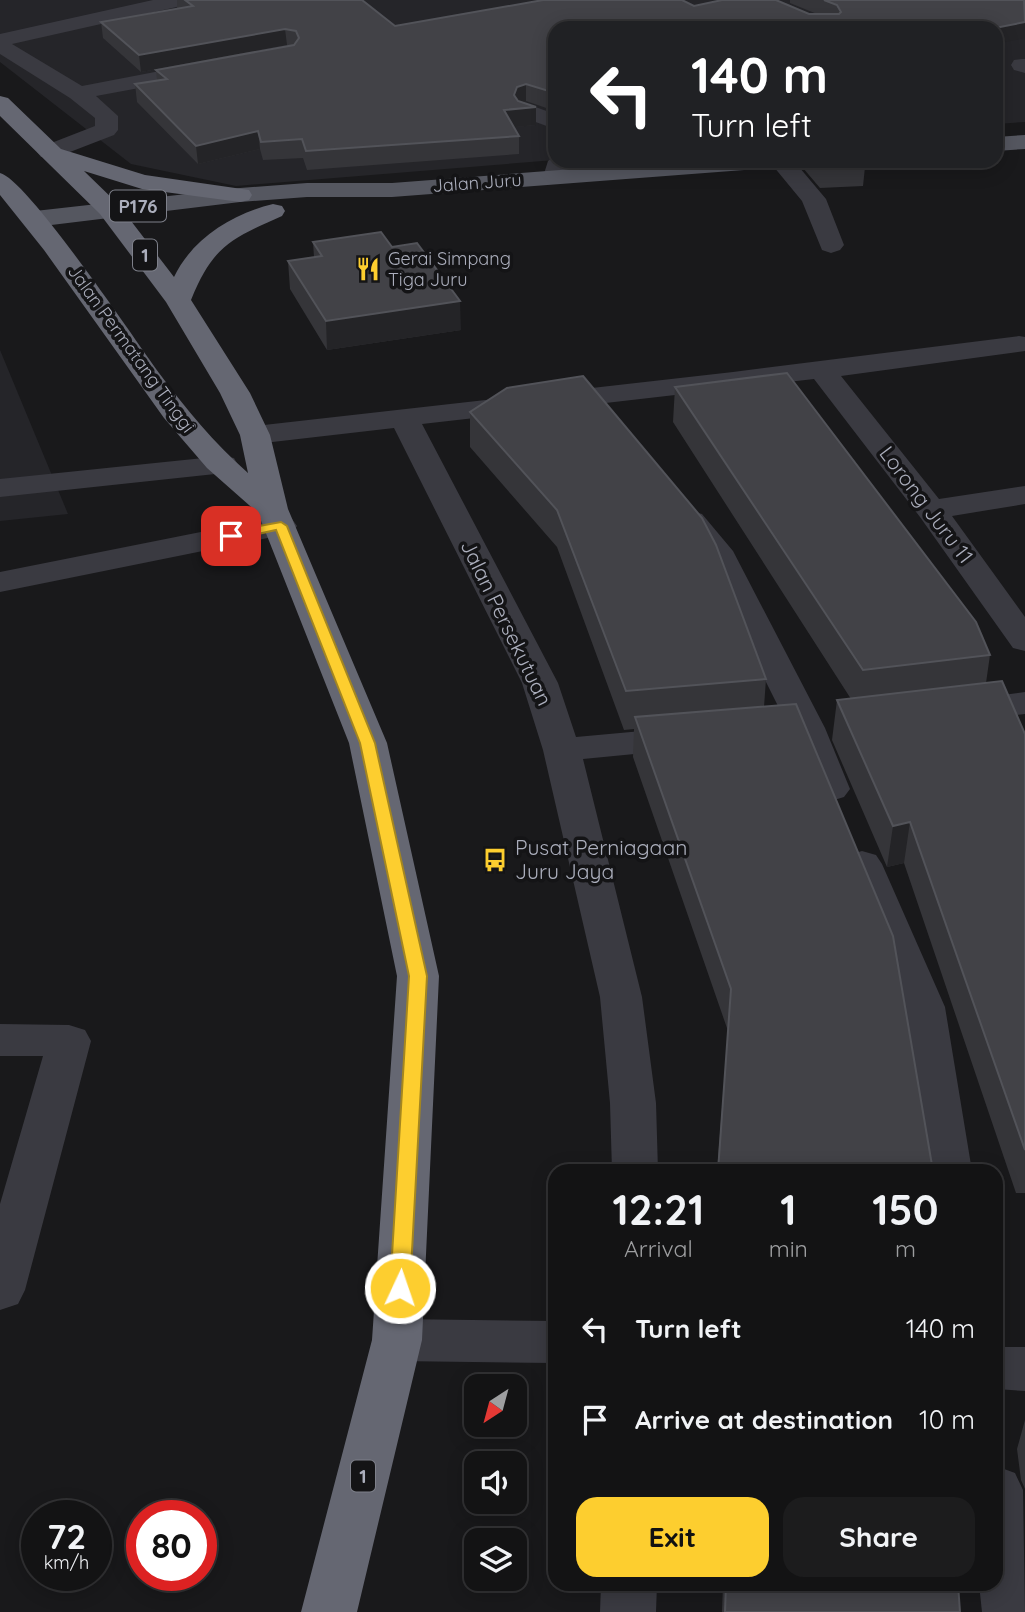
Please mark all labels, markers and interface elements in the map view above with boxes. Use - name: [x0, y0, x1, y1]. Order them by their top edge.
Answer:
- text: 140 m: [691, 44, 828, 105]
- icon: left: [576, 49, 667, 140]
- text: Turn left: [691, 105, 812, 145]
- street label: Jalan Juru: [432, 168, 522, 197]
- road number: P176: [110, 190, 166, 222]
- road number: 1: [133, 240, 157, 270]
- place label: Gerai Simpang Tiga Juru: [388, 247, 511, 291]
- restaurant icon: Gerai Simpang Tiga Juru: [354, 255, 382, 283]
- street label: Jalan Permatang Tinggi: [63, 260, 200, 437]
- street label: Lorong Juru 11: [874, 441, 979, 568]
- pin: [201, 506, 261, 566]
- icon: arrive: [212, 517, 250, 555]
- street label: Jalan Persekutuan: [456, 535, 558, 710]
- place label: Pusat Perniagaan Juru Jaya: [515, 834, 687, 884]
- bus stop icon: Pusat Perniagaan Juru Jaya: [481, 846, 509, 874]
- text: 12:21: [612, 1183, 704, 1236]
- text: 1: [780, 1183, 796, 1236]
- text: 150: [872, 1183, 939, 1236]
- text: Arrival: [624, 1234, 693, 1263]
- text: min: [769, 1234, 808, 1263]
- text: m: [895, 1234, 916, 1263]
- position arrow: [363, 1251, 437, 1325]
- icon: left: [576, 1310, 614, 1348]
- text: Turn left: [635, 1312, 742, 1345]
- text: 140 m: [906, 1312, 975, 1345]
- north arrow: [464, 1374, 527, 1437]
- map controls: [464, 1374, 527, 1591]
- icon: arrive: [576, 1401, 614, 1439]
- text: Arrive at destination: [635, 1403, 893, 1436]
- text: 10 m: [919, 1403, 975, 1436]
- button: sound: [464, 1451, 527, 1514]
- road number: 1: [351, 1460, 375, 1492]
- button: Exit: [576, 1497, 769, 1577]
- button: Share: [783, 1497, 975, 1577]
- speed limit sign: 80: [126, 1500, 217, 1591]
- text: 72: [47, 1514, 86, 1558]
- button: layers: [464, 1528, 527, 1591]
- text: km/h: [44, 1551, 89, 1574]

